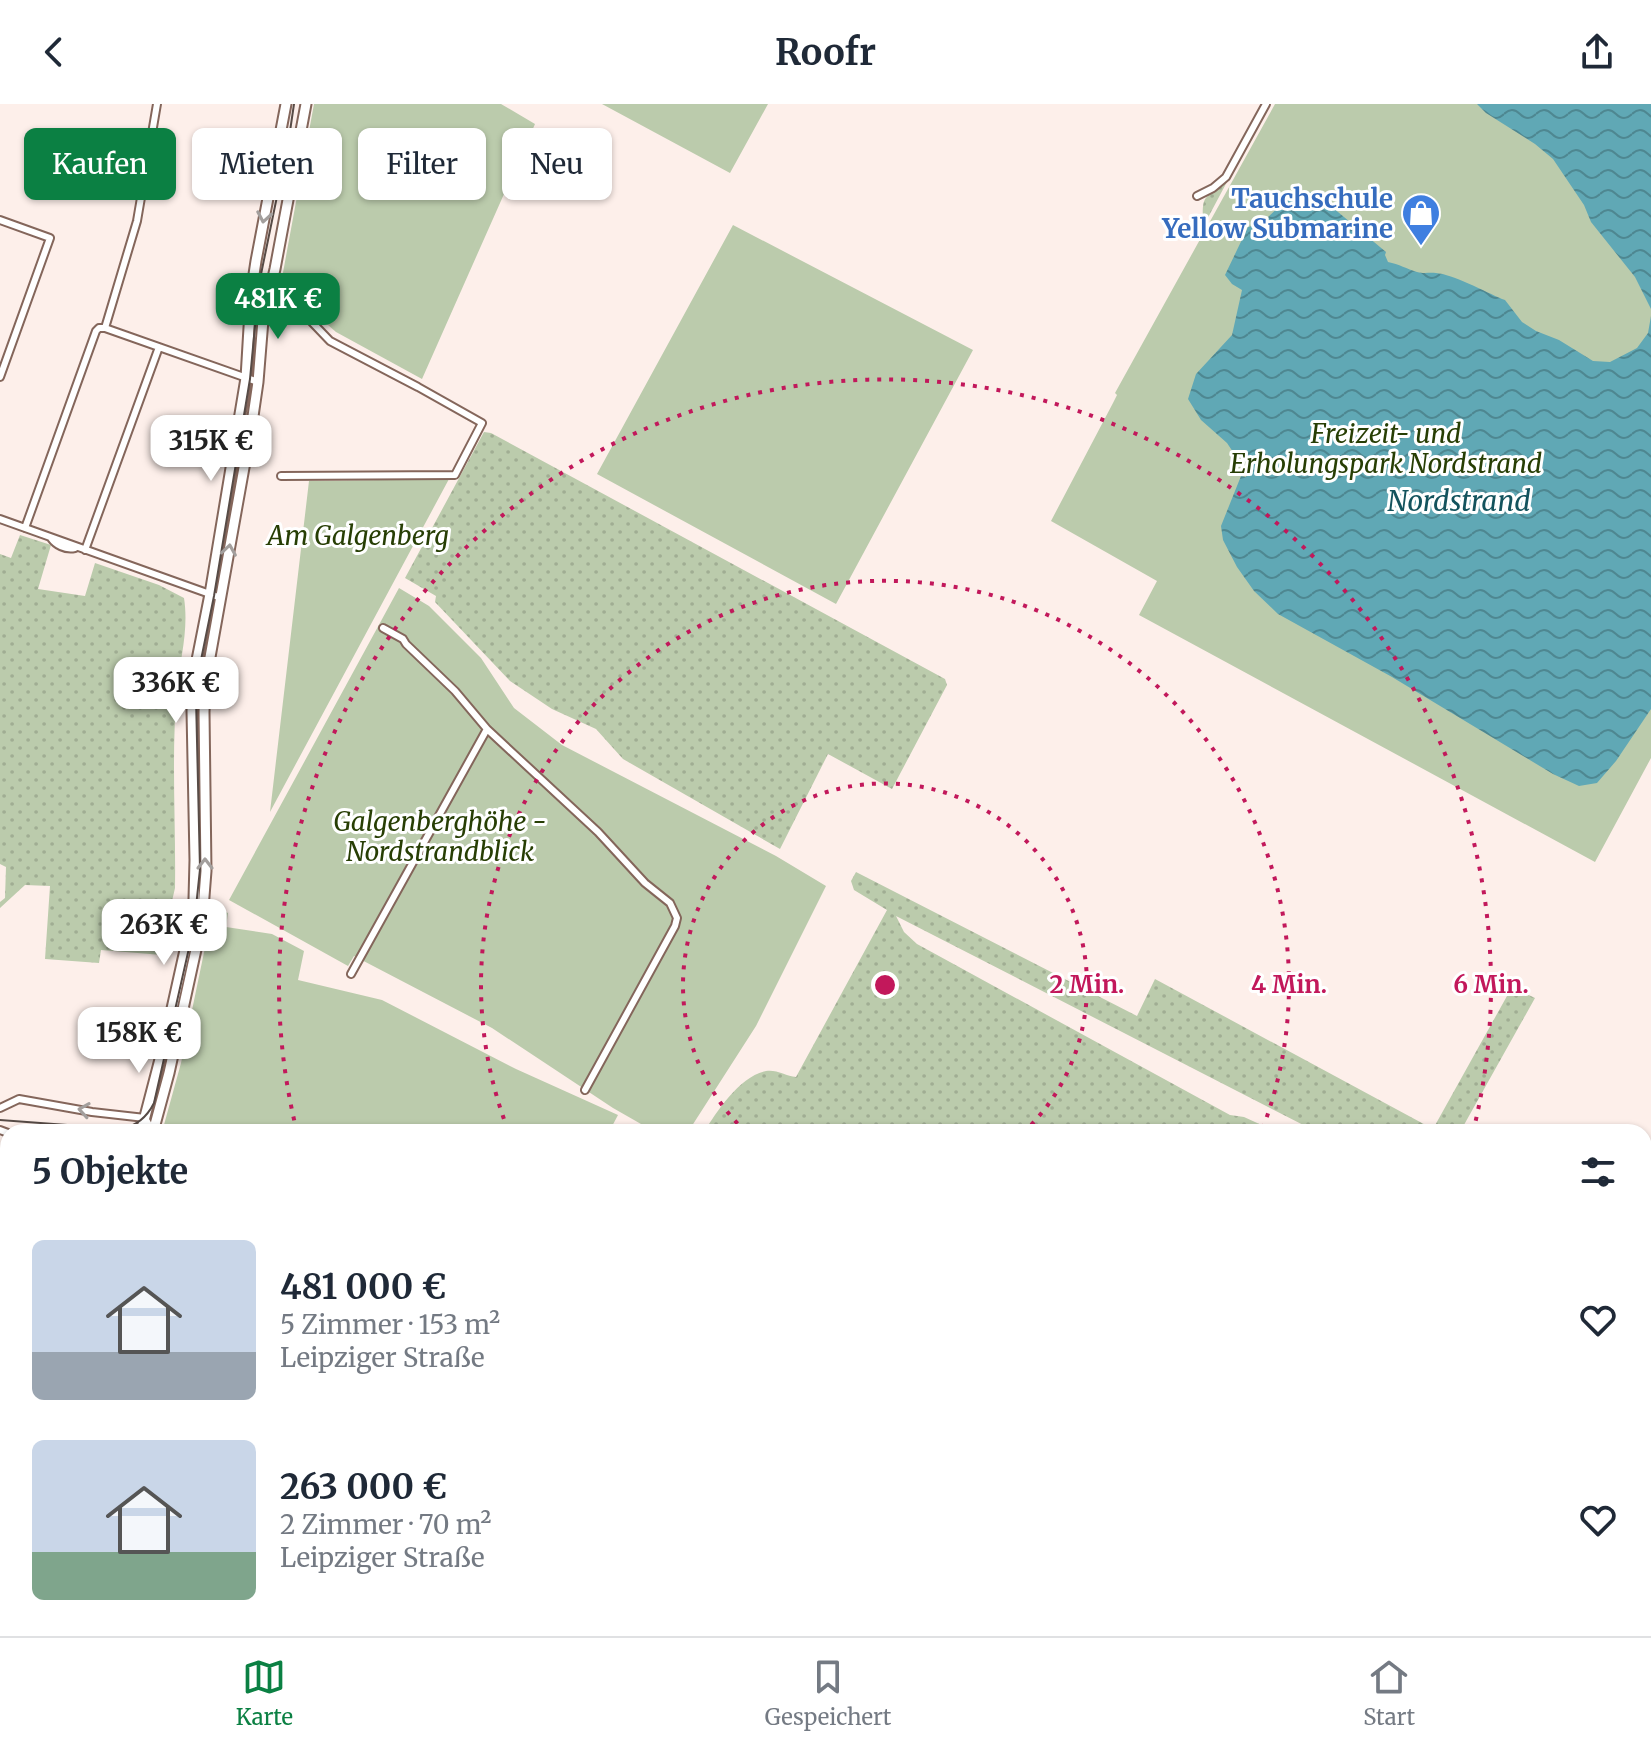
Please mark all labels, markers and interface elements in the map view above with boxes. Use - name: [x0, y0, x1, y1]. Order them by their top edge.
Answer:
- icon: back: [32, 30, 76, 74]
- text: Roofr: [775, 30, 876, 75]
- icon: share: [1575, 30, 1619, 74]
- chip: Kaufen: [24, 128, 176, 200]
- chip: Mieten: [192, 128, 342, 200]
- chip: Filter: [358, 128, 486, 200]
- chip: Neu: [502, 128, 612, 200]
- place label: Tauchschule Yellow Submarine: [1161, 182, 1393, 245]
- shop icon: Tauchschule Yellow Submarine: [1400, 192, 1442, 247]
- one-way arrow: [256, 211, 273, 224]
- pin: 481K €: [213, 273, 343, 341]
- text: 481K €: [234, 282, 322, 315]
- pin: 315K €: [146, 415, 276, 483]
- park label: Freizeit- und Erholungspark Nordstrand: [1230, 417, 1542, 480]
- text: 315K €: [169, 424, 253, 457]
- water label: Nordstrand: [1387, 483, 1531, 519]
- park label: Am Galgenberg: [265, 519, 449, 552]
- one-way arrow: [219, 543, 236, 557]
- pin: 336K €: [111, 657, 241, 725]
- text: 336K €: [132, 666, 220, 699]
- park label: Galgenberghöhe - Nordstrandblick: [333, 805, 547, 868]
- one-way arrow: [197, 857, 214, 870]
- pin: 263K €: [99, 899, 229, 967]
- text: 263K €: [120, 908, 208, 941]
- text: 2 Min.: [1050, 969, 1124, 1000]
- text: 4 Min.: [1251, 969, 1327, 1000]
- text: 6 Min.: [1453, 969, 1529, 1000]
- centre of rings: [871, 971, 899, 999]
- pin: 158K €: [74, 1007, 204, 1075]
- text: 158K €: [96, 1016, 182, 1049]
- one-way arrow: [77, 1102, 91, 1119]
- icon: filters: [1576, 1150, 1620, 1194]
- text: 5 Objekte: [32, 1151, 188, 1193]
- text: 481 000 €: [280, 1266, 446, 1308]
- icon: home: [96, 1272, 192, 1368]
- icon: heart: [1576, 1298, 1620, 1342]
- text: 5 Zimmer · 153 m²: [280, 1308, 500, 1341]
- text: Leipziger Straße: [280, 1341, 485, 1374]
- text: 263 000 €: [280, 1466, 447, 1508]
- icon: home: [96, 1472, 192, 1568]
- icon: heart: [1576, 1498, 1620, 1542]
- text: 2 Zimmer · 70 m²: [280, 1508, 491, 1541]
- text: Leipziger Straße: [280, 1541, 485, 1574]
- tab: Karte: [236, 1655, 293, 1731]
- tab: Gespeichert: [765, 1655, 891, 1731]
- tab: Start: [1363, 1655, 1415, 1731]

